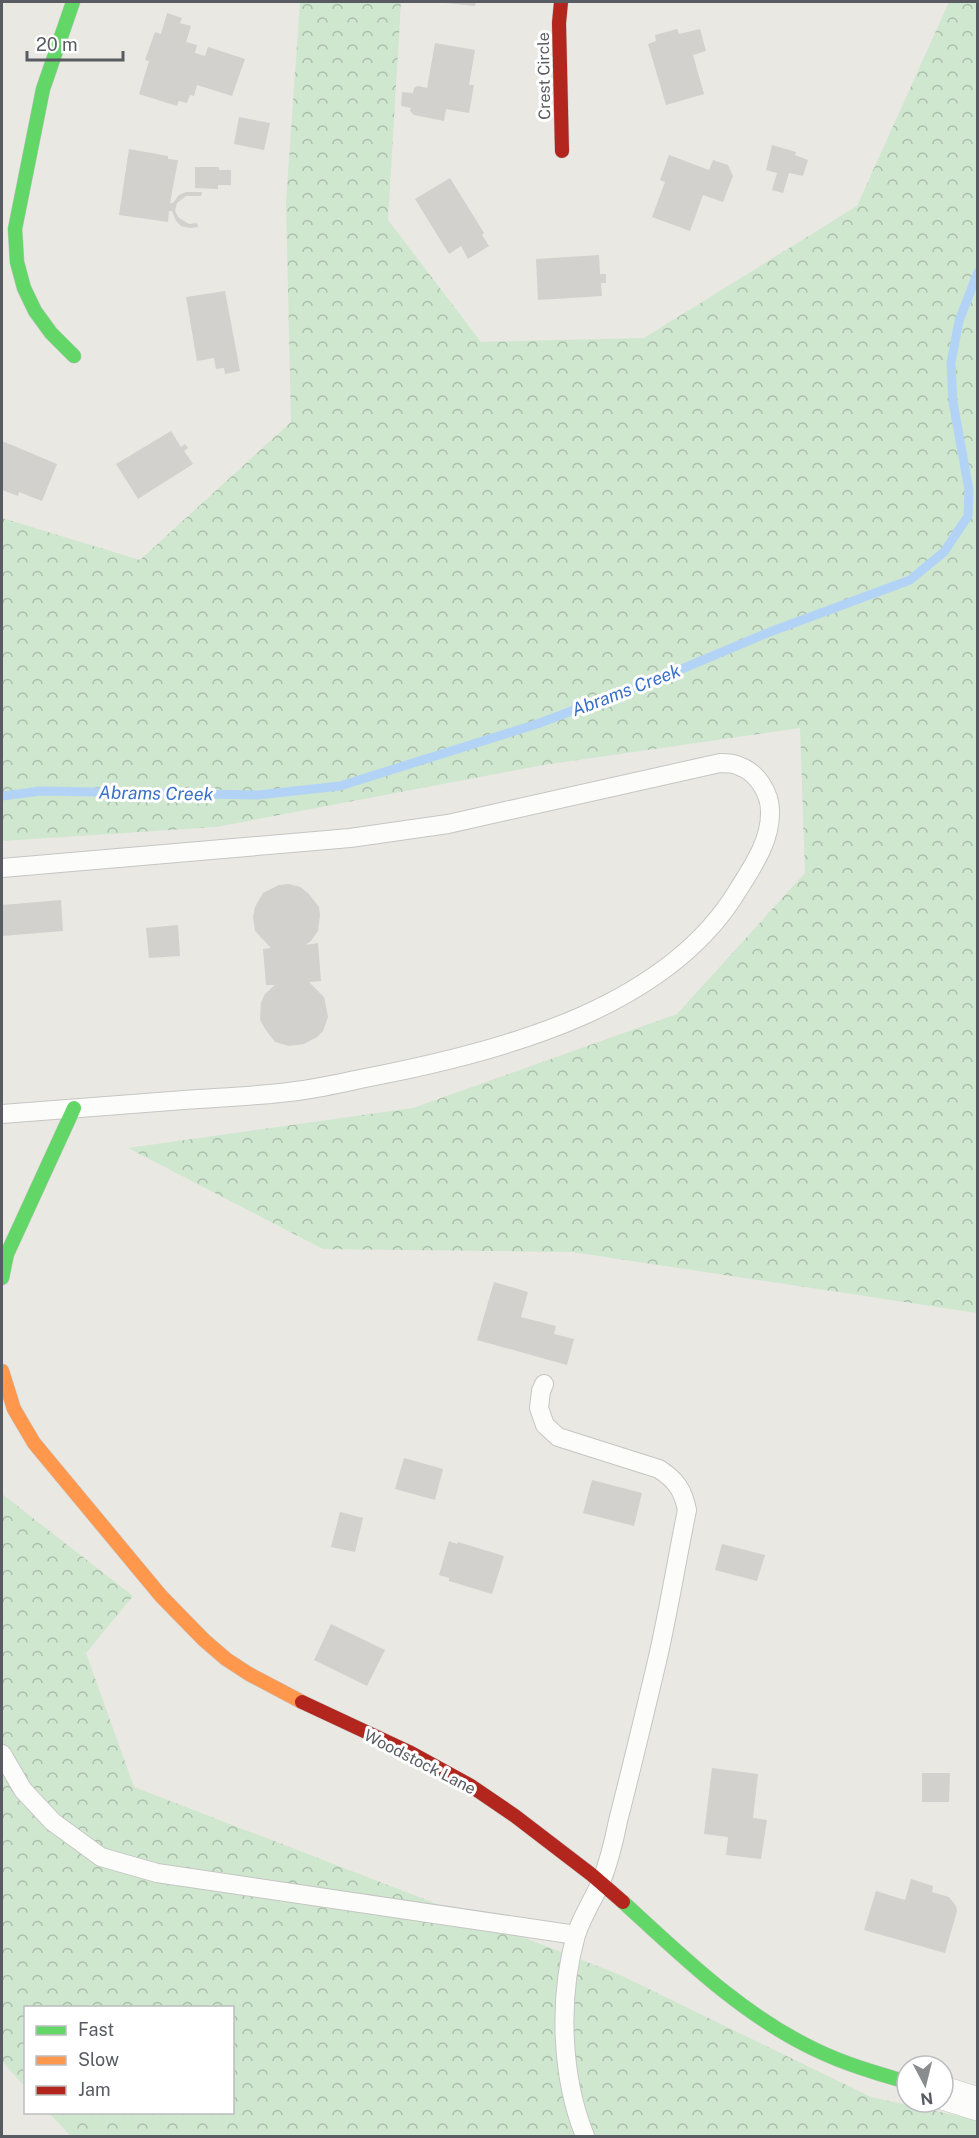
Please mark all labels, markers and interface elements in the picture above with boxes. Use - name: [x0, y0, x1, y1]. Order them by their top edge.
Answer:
- scale bar: [27, 24, 123, 62]
- street label: Crest Circle: [534, 32, 554, 120]
- text: 20 m: [36, 34, 78, 55]
- water label: Abrams Creek: [569, 660, 683, 720]
- water label: Abrams Creek: [99, 782, 214, 805]
- street label: Woodstock Lane: [361, 1726, 479, 1798]
- legend: [24, 2006, 234, 2114]
- text: Fast: [78, 2019, 114, 2040]
- text: Slow: [78, 2049, 119, 2070]
- north arrow: [895, 2054, 955, 2114]
- text: Jam: [78, 2079, 111, 2100]
- text: N: [919, 2088, 934, 2109]

